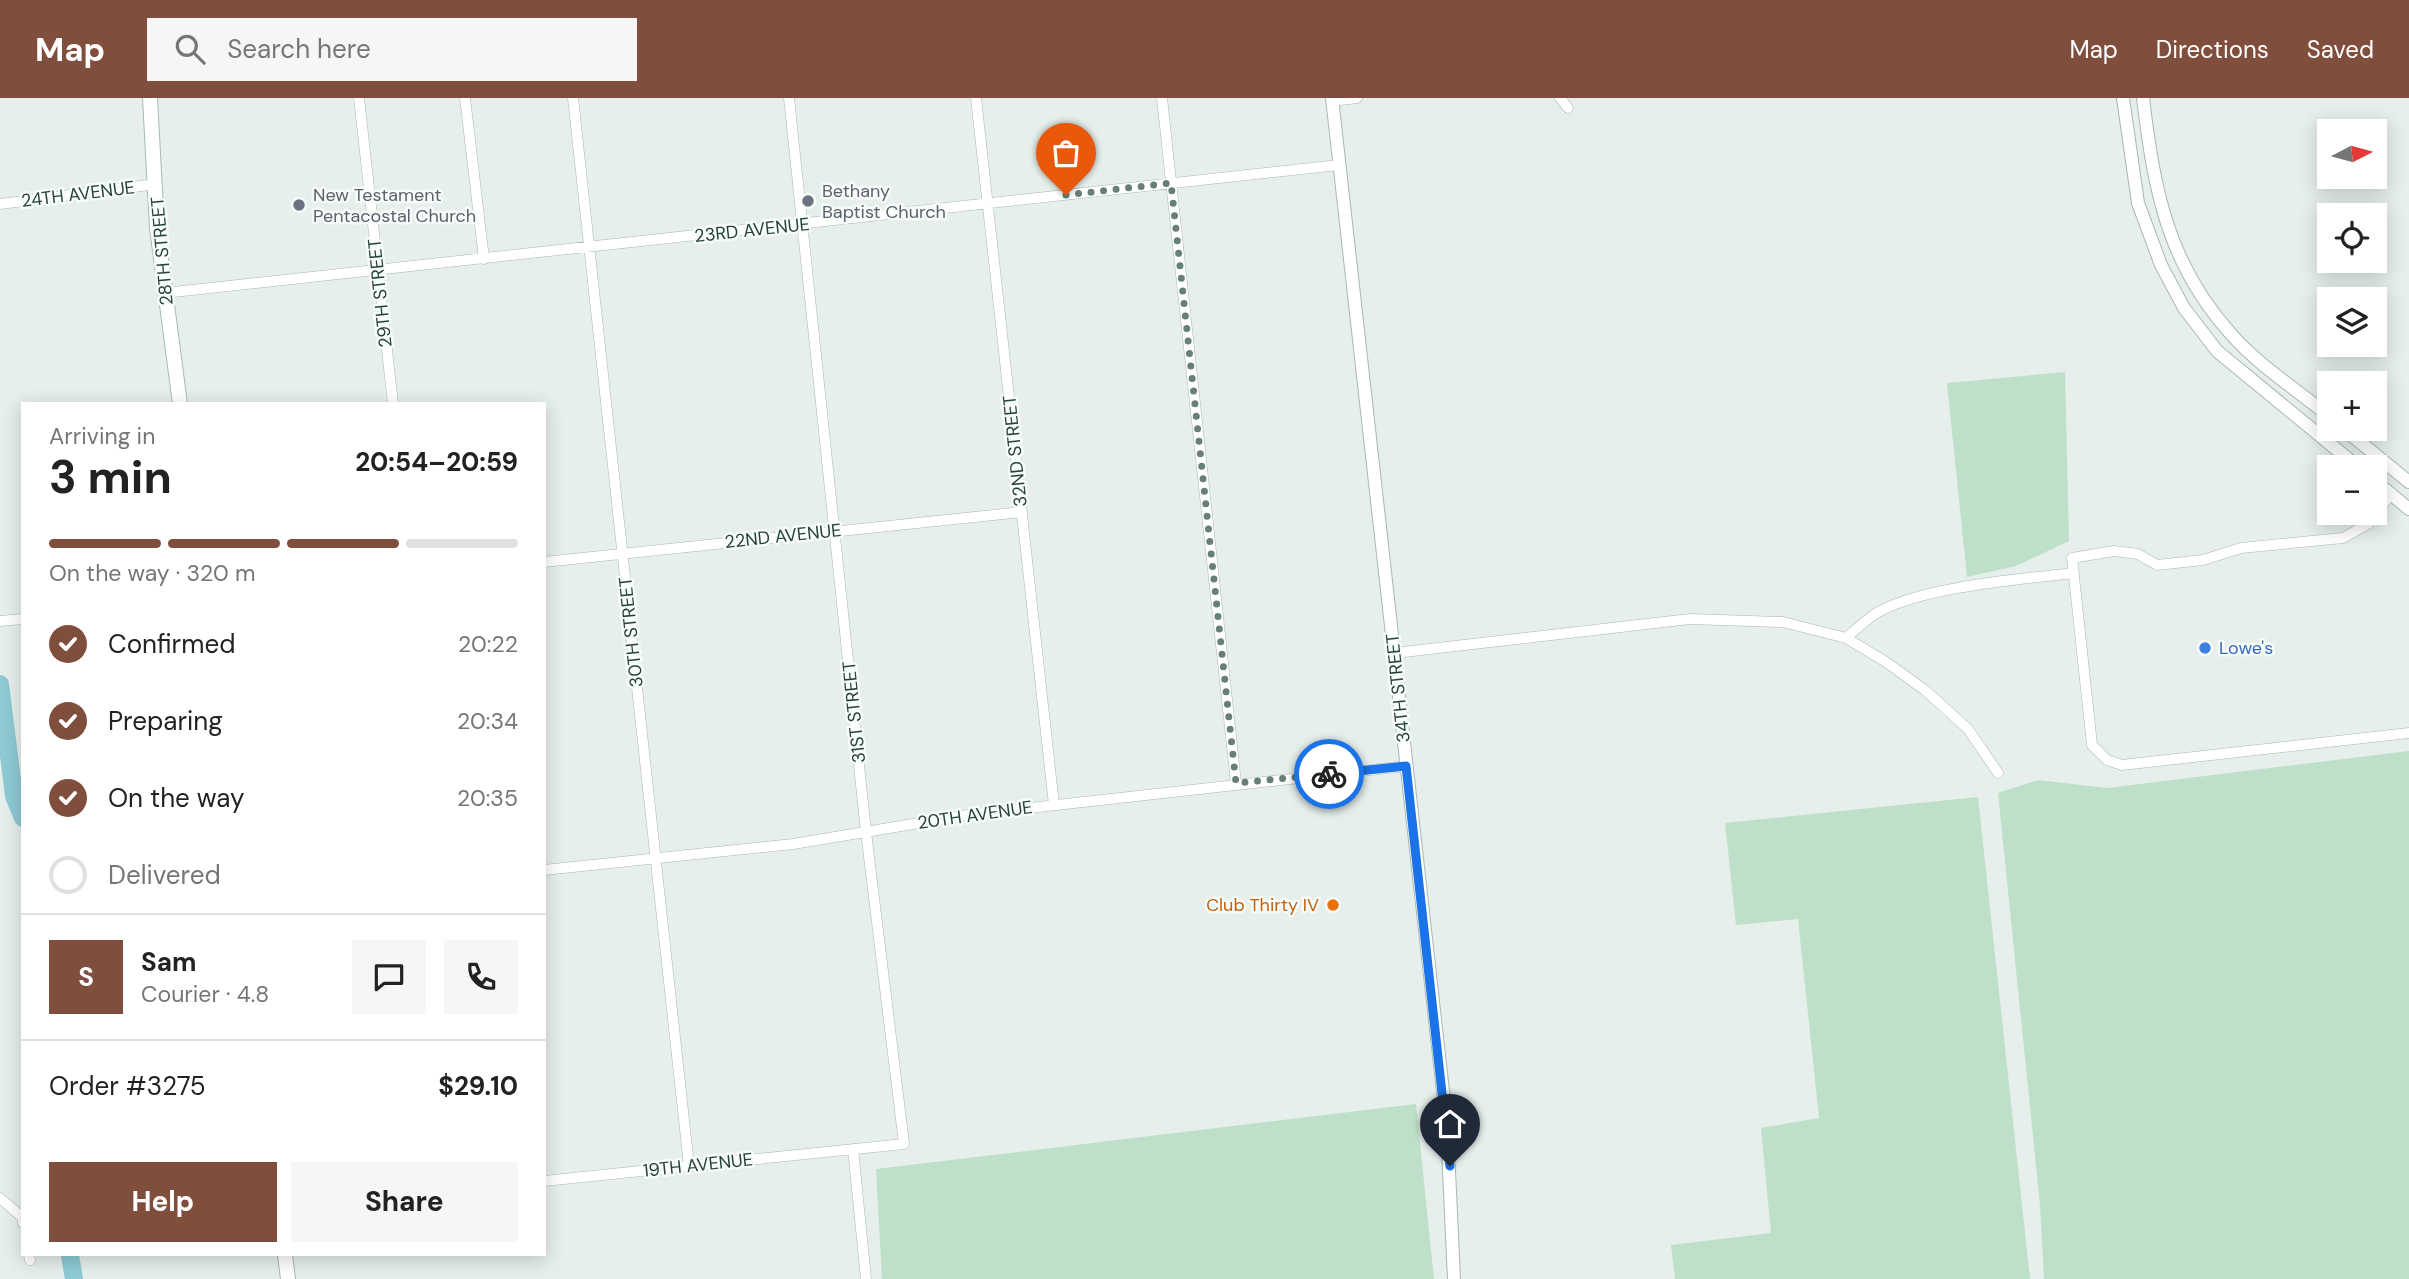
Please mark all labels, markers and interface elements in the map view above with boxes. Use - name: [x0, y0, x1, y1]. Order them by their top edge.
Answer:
- search box: [147, 18, 637, 81]
- text: Map: [35, 28, 105, 71]
- icon: search: [171, 30, 209, 68]
- text: Search here: [227, 32, 371, 66]
- text: Map: [2070, 34, 2118, 65]
- text: Directions: [2156, 34, 2269, 65]
- text: Saved: [2307, 34, 2374, 65]
- north arrow: [2317, 119, 2387, 189]
- map controls: [2317, 119, 2387, 525]
- pin: [1036, 123, 1096, 195]
- icon: bag: [1047, 134, 1085, 172]
- street label: 24TH AVENUE: [20, 175, 136, 213]
- place label: Bethany Baptist Church: [822, 179, 946, 224]
- place label: New Testament Pentacostal Church: [313, 183, 476, 228]
- marker: Bethany Baptist Church: [800, 193, 816, 209]
- street label: 28TH STREET: [145, 196, 179, 306]
- marker: New Testament Pentacostal Church: [291, 197, 307, 213]
- button: locate: [2317, 203, 2387, 273]
- street label: 23RD AVENUE: [693, 212, 811, 248]
- street label: 29TH STREET: [362, 237, 398, 349]
- button: layers: [2317, 287, 2387, 357]
- button: +: [2317, 371, 2387, 441]
- street label: 32ND STREET: [997, 394, 1033, 508]
- text: Arriving in: [49, 421, 155, 451]
- text: 20:54–20:59: [355, 445, 518, 479]
- text: 3 min: [49, 447, 172, 507]
- button: −: [2317, 455, 2387, 525]
- street label: 22ND AVENUE: [723, 518, 843, 554]
- text: On the way · 320 m: [49, 558, 255, 588]
- street label: 30TH STREET: [613, 576, 649, 688]
- icon: check: [49, 625, 87, 663]
- text: Confirmed: [108, 627, 235, 661]
- text: 20:22: [458, 629, 518, 659]
- street label: 34TH STREET: [1380, 632, 1416, 744]
- place label: Lowe's: [2219, 636, 2273, 660]
- marker: Lowe's: [2197, 640, 2213, 656]
- street label: 31ST STREET: [837, 660, 871, 764]
- icon: check: [49, 702, 87, 740]
- text: Preparing: [108, 704, 223, 738]
- text: 20:34: [457, 706, 518, 736]
- courier: [1294, 739, 1364, 809]
- icon: bike: [1310, 755, 1348, 793]
- icon: check: [49, 779, 87, 817]
- text: On the way: [108, 781, 244, 815]
- text: 20:35: [457, 783, 518, 813]
- street label: 20TH AVENUE: [916, 795, 1034, 835]
- text: Delivered: [108, 858, 221, 892]
- place label: Club Thirty IV: [1206, 893, 1319, 917]
- marker: Club Thirty IV: [1325, 897, 1341, 913]
- button: chat: [352, 940, 426, 1014]
- button: phone: [444, 940, 518, 1014]
- text: Sam: [141, 945, 196, 979]
- text: S: [78, 960, 94, 994]
- text: Courier · 4.8: [141, 979, 269, 1009]
- text: Order #3275: [49, 1069, 206, 1103]
- text: $29.10: [438, 1069, 518, 1103]
- pin: [1420, 1094, 1480, 1166]
- icon: home: [1431, 1105, 1469, 1143]
- street label: 19TH AVENUE: [642, 1147, 754, 1183]
- button: Help: [49, 1162, 277, 1242]
- button: Share: [291, 1162, 518, 1242]

